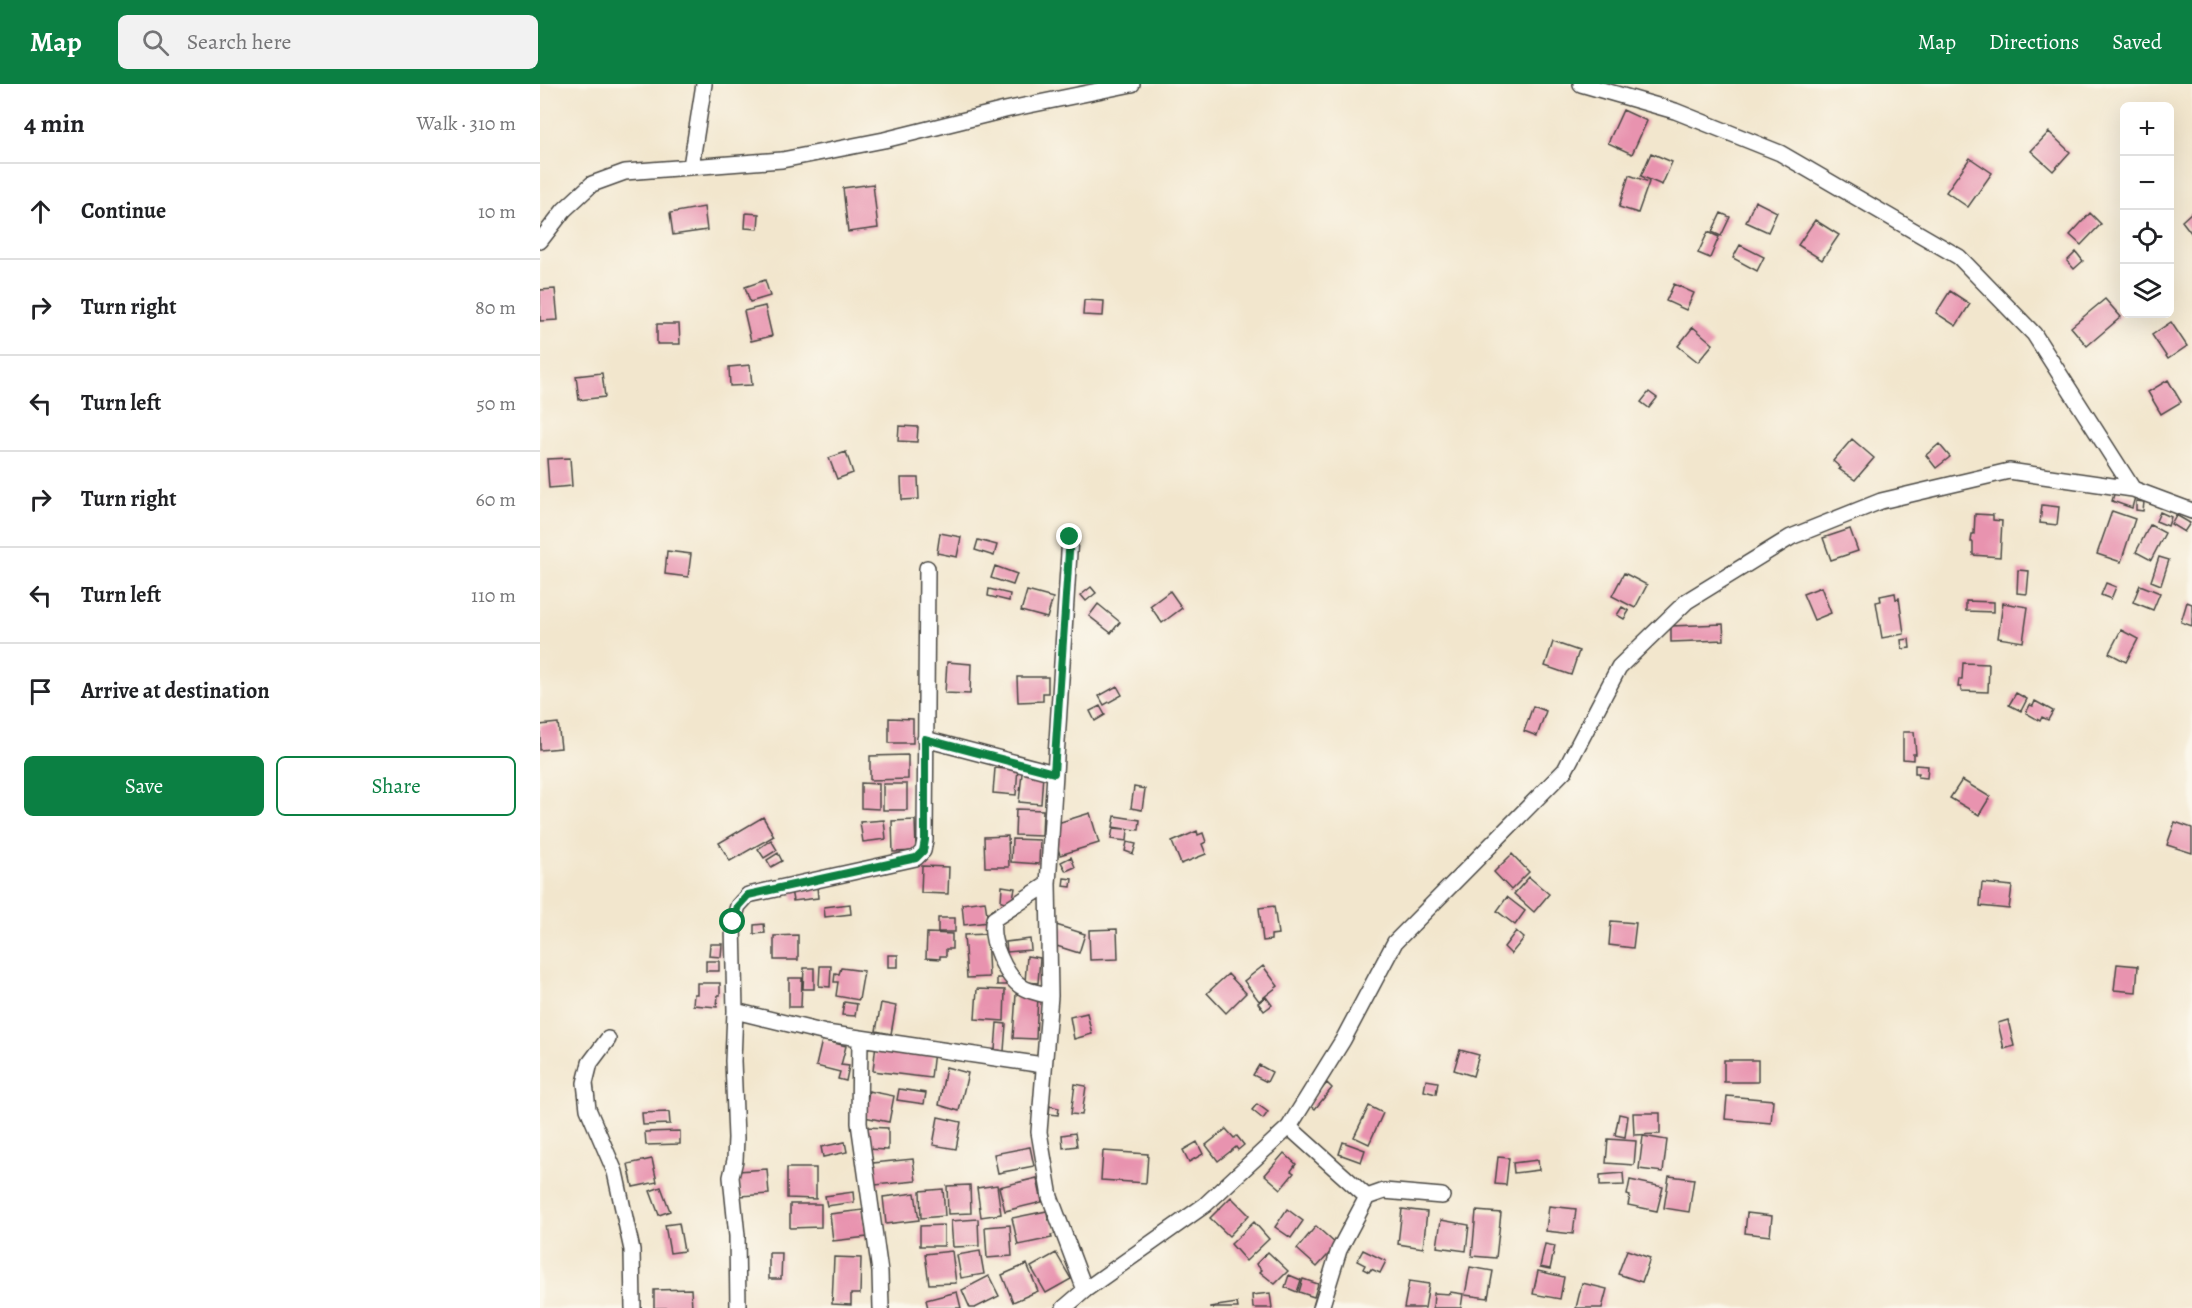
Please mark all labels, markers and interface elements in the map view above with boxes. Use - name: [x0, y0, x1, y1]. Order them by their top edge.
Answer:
- search box: [118, 15, 538, 69]
- text: Map: [30, 23, 82, 61]
- icon: search: [139, 26, 172, 59]
- text: Search here: [187, 27, 291, 57]
- text: Map: [1918, 28, 1956, 56]
- text: Directions: [1989, 28, 2079, 56]
- text: Saved: [2112, 28, 2162, 56]
- map controls: [2120, 102, 2174, 318]
- button: +: [2120, 102, 2174, 156]
- text: 4 min: [24, 106, 85, 141]
- text: Walk · 310 m: [417, 110, 516, 137]
- button: −: [2120, 156, 2174, 210]
- icon: ahead: [24, 195, 57, 228]
- text: Continue: [81, 196, 166, 226]
- text: 10 m: [478, 198, 516, 225]
- button: locate: [2120, 210, 2174, 264]
- button: layers: [2120, 264, 2174, 318]
- icon: right: [24, 291, 57, 324]
- text: Turn right: [81, 292, 177, 322]
- text: 80 m: [475, 294, 516, 321]
- icon: left: [24, 387, 57, 420]
- text: Turn left: [81, 388, 161, 418]
- text: 50 m: [476, 390, 516, 417]
- icon: right: [24, 483, 57, 516]
- text: Turn right: [81, 484, 177, 514]
- text: 60 m: [476, 486, 516, 513]
- route end: [1056, 523, 1082, 549]
- icon: left: [24, 579, 57, 612]
- text: Turn left: [81, 580, 161, 610]
- text: 110 m: [471, 582, 516, 609]
- icon: arrive: [24, 675, 57, 708]
- text: Arrive at destination: [81, 676, 270, 706]
- button: Save: [24, 756, 264, 816]
- button: Share: [276, 756, 516, 816]
- route start: [719, 908, 745, 934]

